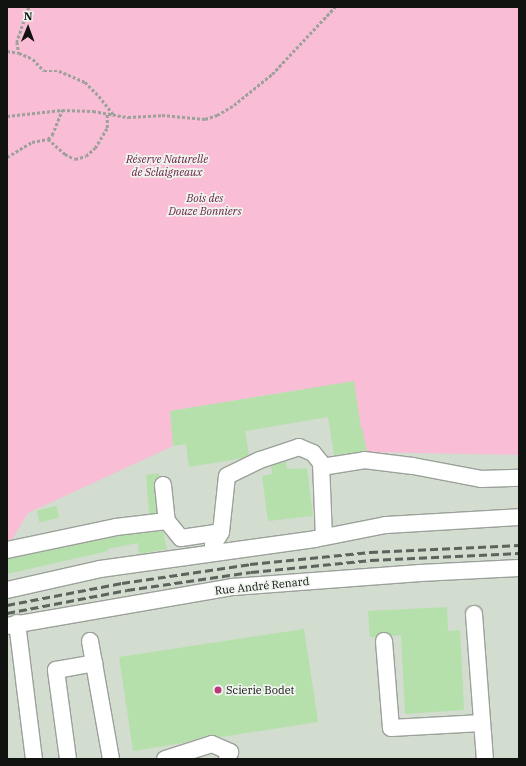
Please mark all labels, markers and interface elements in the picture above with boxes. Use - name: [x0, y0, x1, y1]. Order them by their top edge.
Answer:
- north arrow: [8, 8, 48, 48]
- text: N: [24, 9, 33, 23]
- park label: Réserve Naturelle de Sclaigneaux: [126, 153, 208, 179]
- park label: Bois des Douze Bonniers: [169, 192, 241, 218]
- street label: Rue André Renard: [214, 574, 310, 598]
- place label: Scierie Bodet: [226, 683, 294, 697]
- marker: Scierie Bodet: [213, 685, 223, 695]

